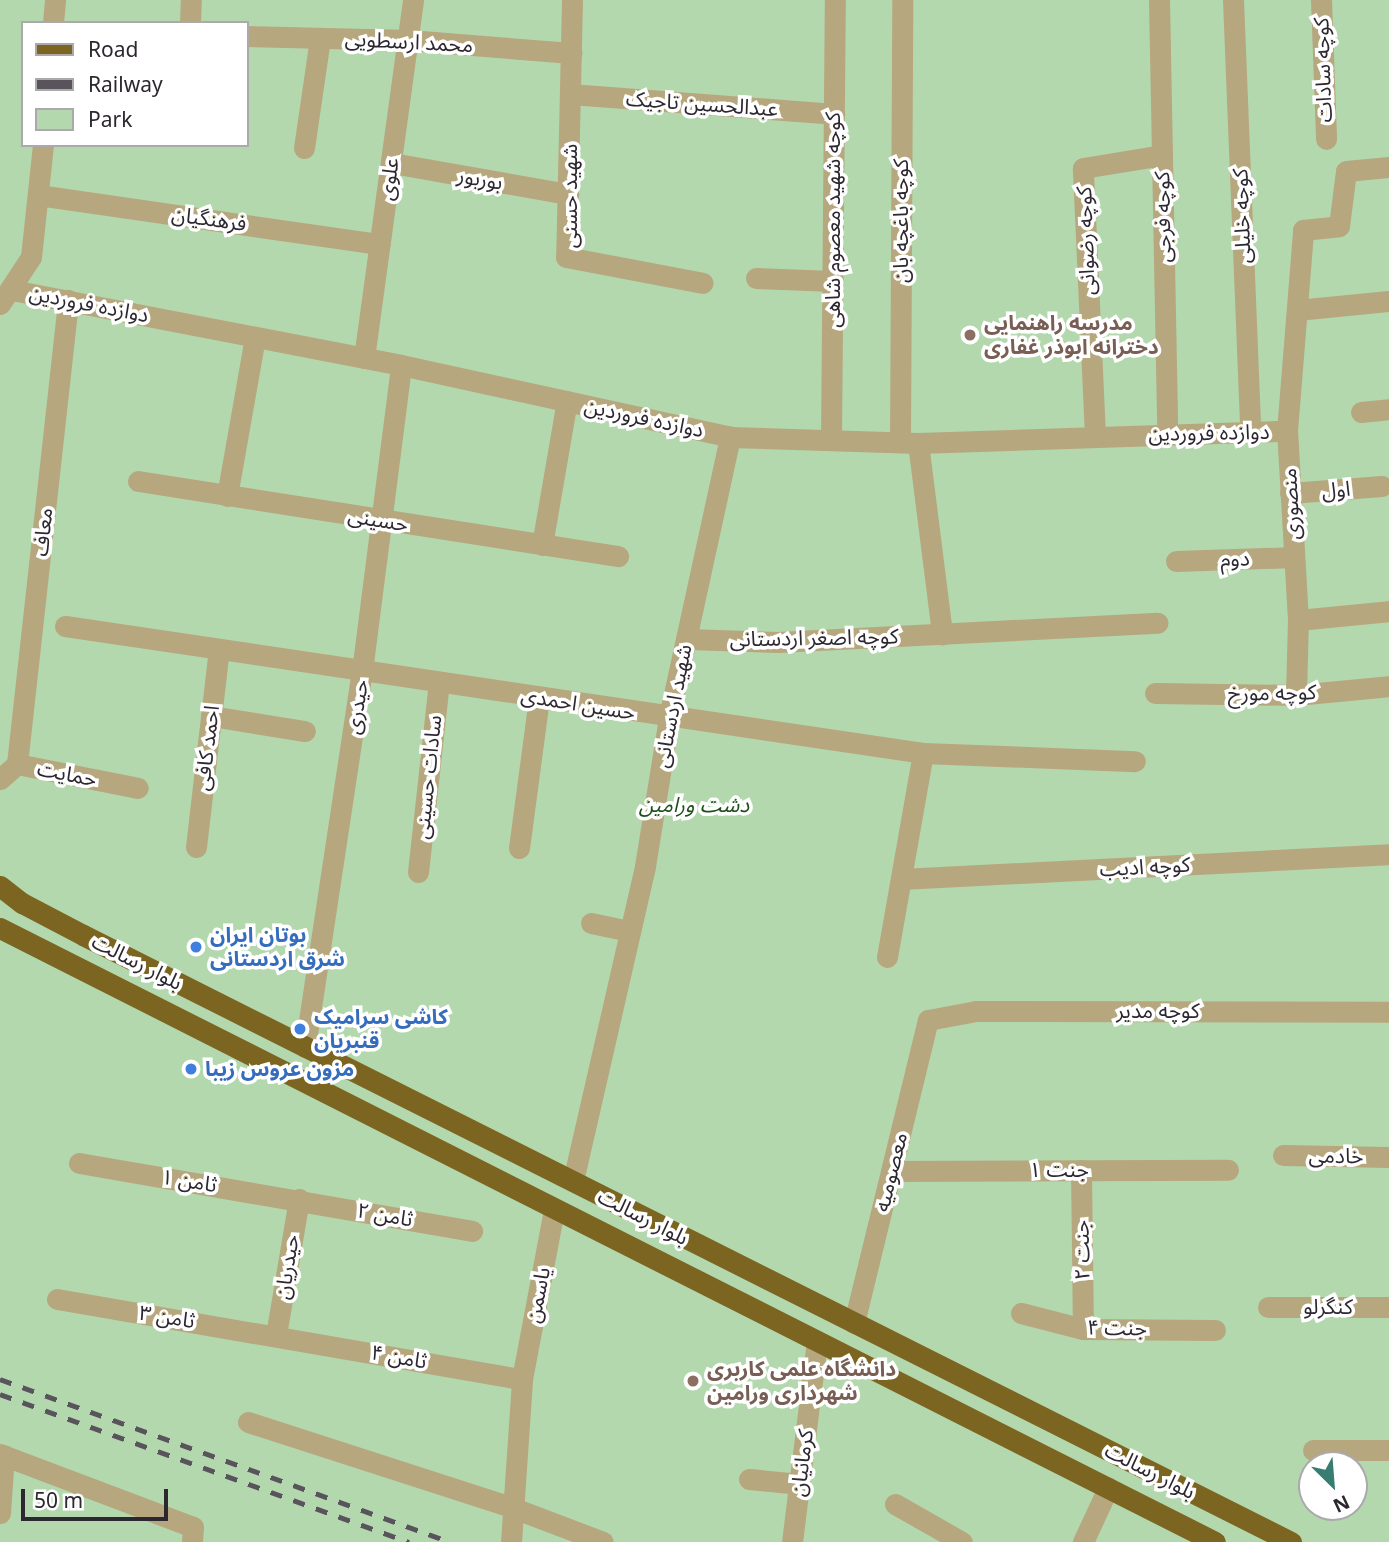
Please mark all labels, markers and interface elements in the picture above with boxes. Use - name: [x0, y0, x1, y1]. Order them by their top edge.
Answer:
- street label: کوچه سادات: [1309, 17, 1337, 123]
- legend: [21, 21, 248, 147]
- street label: محمد ارسطویی: [344, 26, 474, 58]
- text: Road: [88, 28, 138, 72]
- text: Railway: [88, 63, 163, 107]
- street label: عبدالحسین تاجیک: [625, 86, 779, 122]
- text: Park: [88, 98, 132, 142]
- street label: کوچه شهید معصوم شاهی: [820, 112, 846, 328]
- street label: شهید حسنی: [557, 144, 583, 248]
- street label: علوی: [374, 156, 404, 202]
- street label: کوچه باغچه بان: [888, 159, 914, 283]
- street label: بوربور: [455, 163, 505, 195]
- street label: کوچه خلیلی: [1228, 168, 1256, 264]
- street label: کوچه فرجی: [1150, 171, 1176, 263]
- street label: کوچه رضوانی: [1072, 186, 1100, 296]
- street label: فرهنگیان: [170, 201, 248, 237]
- street label: دوازده فروردین: [27, 280, 151, 328]
- place label: مدرسه راهنمایی دخترانه ابوذر غفاری: [984, 310, 1159, 360]
- marker: مدرسه راهنمایی دخترانه ابوذر غفاری: [962, 327, 978, 343]
- street label: دوازده فروردین: [582, 393, 706, 443]
- street label: دوازده فروردین: [1148, 419, 1270, 447]
- street label: منصوری: [1277, 468, 1305, 540]
- street label: اول: [1320, 476, 1352, 504]
- street label: حسینی: [346, 503, 410, 537]
- street label: معاف: [28, 506, 58, 558]
- street label: دوم: [1220, 546, 1250, 572]
- street label: کوچه اصغر اردستانی: [729, 624, 899, 652]
- street label: شهید اردستانی: [649, 642, 697, 770]
- street label: حیدری: [340, 678, 374, 736]
- street label: کوچه مورخ: [1227, 680, 1317, 706]
- street label: حسین احمدی: [519, 683, 637, 725]
- street label: احمد کافی: [189, 704, 225, 792]
- street label: سادات حسینی: [409, 714, 447, 840]
- street label: حمایت: [35, 756, 99, 792]
- park label: دشت ورامین: [639, 792, 749, 818]
- street label: کوچه ادیب: [1099, 852, 1191, 882]
- place label: بوتان ایران شرق اردستانی: [210, 922, 345, 972]
- street label: بلوار رسالت: [88, 929, 186, 995]
- marker: بوتان ایران شرق اردستانی: [188, 939, 204, 955]
- street label: کوچه مدیر: [1116, 998, 1200, 1024]
- place label: کاشی سرامیک قنبریان: [314, 1004, 448, 1054]
- marker: کاشی سرامیک قنبریان: [292, 1021, 308, 1037]
- place label: مزون عروس زیبا: [205, 1056, 354, 1082]
- marker: مزون عروس زیبا: [183, 1061, 199, 1077]
- street label: معصومیه: [869, 1130, 913, 1214]
- street label: خادمی: [1308, 1143, 1364, 1169]
- street label: جنت ۱: [1029, 1157, 1089, 1183]
- street label: ثامن ۱: [159, 1164, 219, 1198]
- street label: بلوار رسالت: [594, 1184, 692, 1250]
- street label: ثامن ۲: [355, 1198, 415, 1232]
- street label: جنت ۲: [1069, 1220, 1095, 1280]
- street label: حیدریان: [269, 1233, 305, 1301]
- street label: یاسمن: [520, 1265, 556, 1325]
- street label: کنگرلو: [1303, 1294, 1353, 1320]
- street label: ثامن ۳: [137, 1300, 197, 1334]
- street label: جنت ۴: [1087, 1315, 1147, 1341]
- street label: ثامن ۴: [369, 1340, 429, 1374]
- place label: دانشگاه علمی کاربری شهرداری ورامین: [707, 1356, 896, 1406]
- marker: دانشگاه علمی کاربری شهرداری ورامین: [685, 1373, 701, 1389]
- street label: کرمانیان: [785, 1428, 819, 1498]
- street label: بلوار رسالت: [1101, 1438, 1199, 1504]
- north arrow: [1298, 1451, 1368, 1521]
- scale bar: [24, 1476, 172, 1520]
- text: 50 m: [34, 1479, 83, 1523]
- text: N: [1326, 1482, 1356, 1525]

